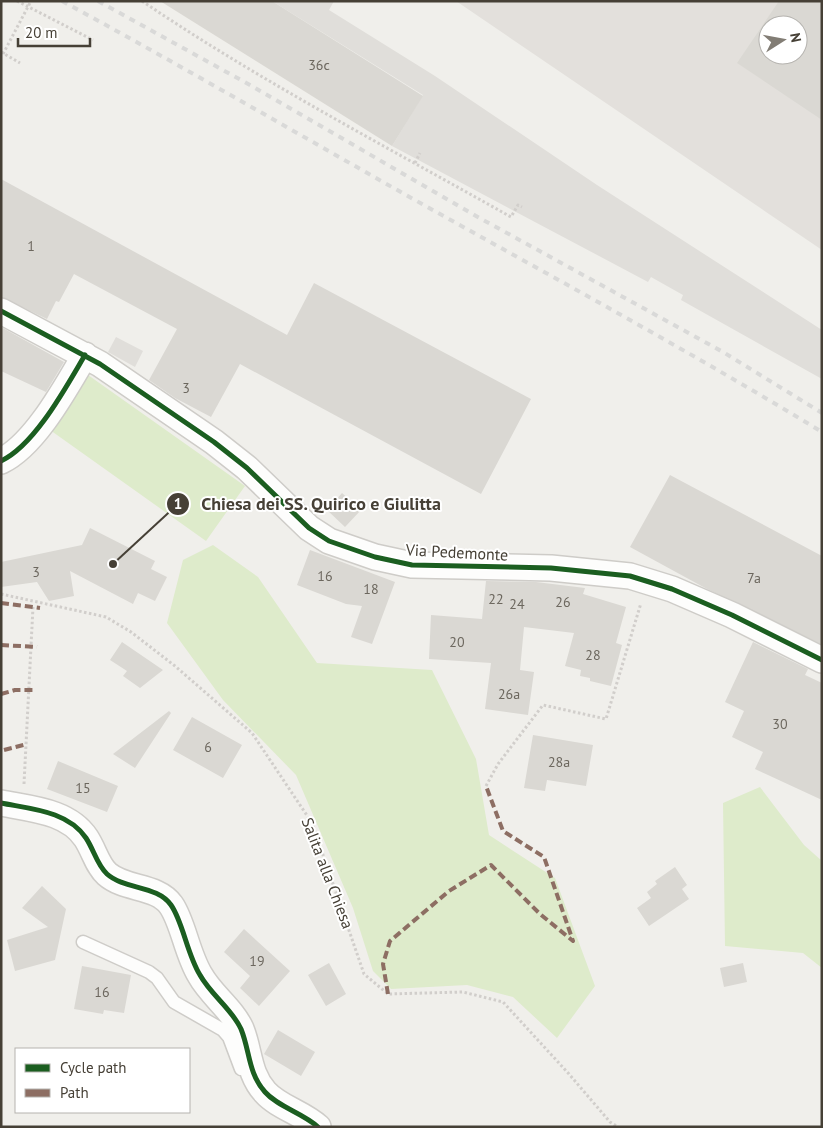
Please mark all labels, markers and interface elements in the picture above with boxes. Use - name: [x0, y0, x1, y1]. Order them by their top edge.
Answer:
- scale bar: [18, 15, 90, 47]
- north arrow: [758, 15, 808, 65]
- text: 20 m: [25, 23, 58, 42]
- text: N: [786, 31, 805, 44]
- house number: 36c: [308, 56, 330, 74]
- house number: 1: [27, 237, 35, 255]
- house number: 3: [182, 379, 190, 397]
- callout: Chiesa dei SS. Quirico e Giulitta: [165, 487, 451, 520]
- text: Chiesa dei SS. Quirico e Giulitta: [201, 492, 441, 515]
- text: 1: [174, 494, 182, 513]
- street label: Via Pedemonte: [404, 539, 509, 565]
- house number: 3: [32, 563, 40, 581]
- house number: 16: [317, 567, 333, 585]
- house number: 7a: [747, 569, 761, 587]
- house number: 18: [363, 580, 379, 598]
- house number: 22: [488, 590, 504, 608]
- house number: 26: [555, 593, 571, 611]
- house number: 24: [509, 595, 525, 613]
- house number: 20: [449, 633, 465, 651]
- house number: 28: [585, 646, 601, 664]
- house number: 26a: [498, 685, 520, 703]
- house number: 30: [772, 715, 788, 733]
- house number: 6: [204, 738, 212, 756]
- house number: 28a: [548, 753, 570, 771]
- house number: 15: [75, 779, 91, 797]
- street label: Salita alla Chiesa: [298, 815, 358, 931]
- house number: 19: [249, 952, 265, 970]
- house number: 16: [94, 983, 110, 1001]
- legend: [15, 1048, 190, 1113]
- text: Cycle path: [60, 1058, 126, 1077]
- text: Path: [60, 1083, 89, 1102]

